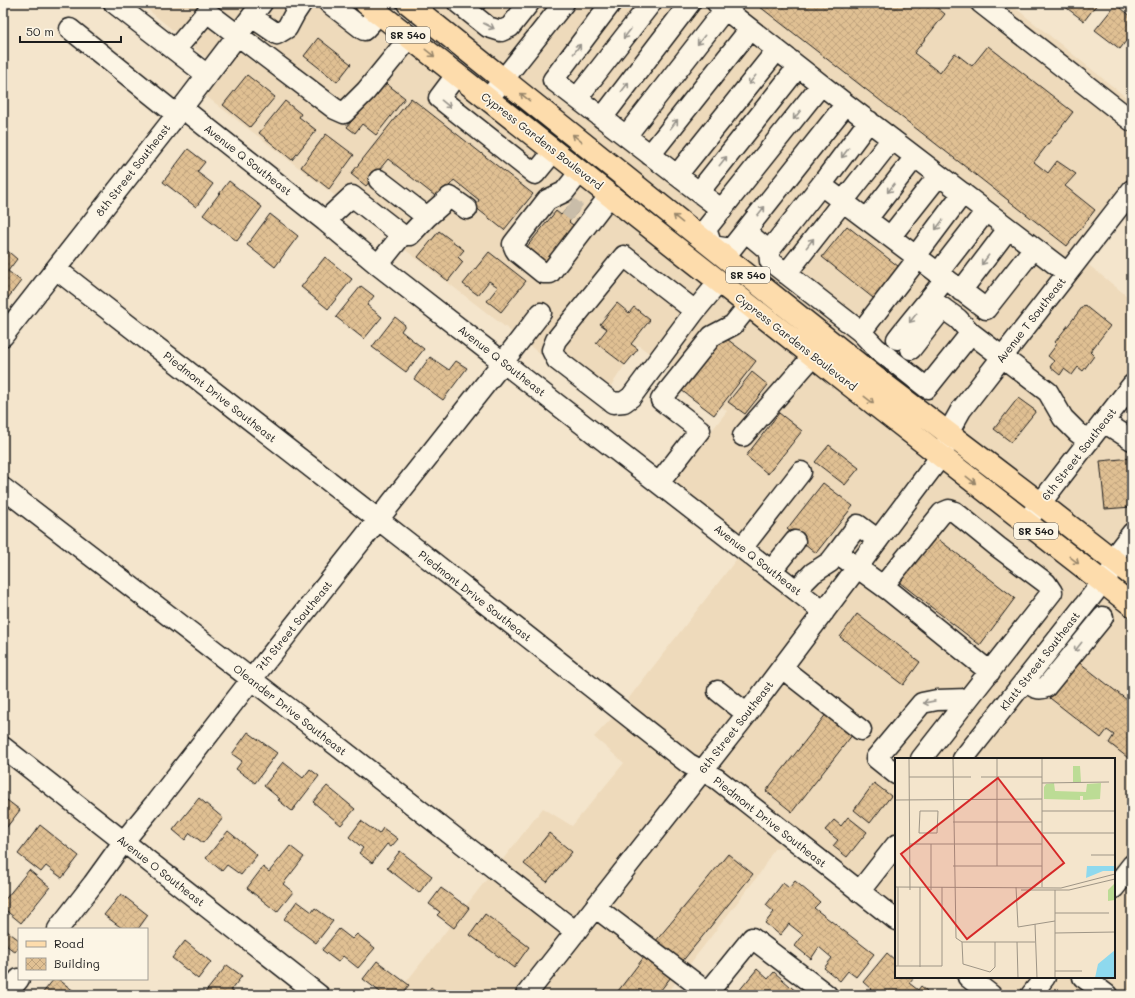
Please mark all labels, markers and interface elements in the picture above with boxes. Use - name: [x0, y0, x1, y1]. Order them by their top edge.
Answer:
- scale bar: [20, 18, 121, 44]
- text: 50 m: [26, 23, 54, 39]
- one-way arrow: [483, 23, 495, 30]
- road number: SR 540: [386, 27, 430, 43]
- one-way arrow: [622, 28, 631, 39]
- one-way arrow: [696, 34, 705, 45]
- one-way arrow: [572, 44, 581, 55]
- one-way arrow: [425, 49, 436, 58]
- one-way arrow: [748, 75, 757, 86]
- one-way arrow: [621, 81, 630, 92]
- street label: Cypress Gardens Boulevard: [478, 88, 606, 193]
- one-way arrow: [520, 92, 531, 101]
- one-way arrow: [440, 99, 451, 108]
- one-way arrow: [793, 110, 801, 121]
- one-way arrow: [670, 119, 679, 130]
- street label: 8th Street Southeast: [92, 120, 174, 219]
- street label: Avenue Q Southeast: [201, 121, 295, 199]
- one-way arrow: [571, 134, 582, 142]
- one-way arrow: [841, 147, 850, 158]
- one-way arrow: [718, 156, 727, 167]
- one-way arrow: [887, 182, 896, 193]
- one-way arrow: [756, 206, 765, 216]
- one-way arrow: [673, 215, 684, 224]
- one-way arrow: [935, 219, 943, 230]
- one-way arrow: [806, 237, 814, 248]
- one-way arrow: [980, 254, 989, 265]
- road number: SR 540: [726, 267, 770, 283]
- street label: Avenue T Southeast: [992, 274, 1069, 366]
- street label: Cypress Gardens Boulevard: [732, 289, 860, 394]
- one-way arrow: [909, 313, 917, 324]
- street label: Avenue Q Southeast: [455, 322, 549, 400]
- street label: Piedmont Drive Southeast: [161, 348, 280, 446]
- one-way arrow: [863, 396, 874, 404]
- street label: 6th Street Southeast: [1038, 404, 1120, 503]
- one-way arrow: [966, 476, 977, 484]
- street label: Avenue Q Southeast: [711, 521, 805, 599]
- road number: SR 540: [1014, 523, 1058, 539]
- street label: Piedmont Drive Southeast: [416, 547, 535, 645]
- one-way arrow: [1068, 556, 1079, 564]
- street label: 7th Street Southeast: [252, 577, 335, 674]
- street label: Klatt Street Southeast: [996, 608, 1083, 713]
- one-way arrow: [1074, 642, 1082, 653]
- street label: Oleander Drive Southeast: [230, 661, 350, 759]
- street label: 6th Street Southeast: [695, 677, 777, 776]
- one-way arrow: [923, 698, 936, 706]
- inset map: [895, 758, 1115, 978]
- street label: Piedmont Drive Southeast: [711, 773, 830, 871]
- street label: Avenue O Southeast: [114, 832, 208, 910]
- legend: [18, 928, 148, 980]
- text: Road: [54, 935, 84, 951]
- text: Building: [54, 955, 100, 971]

